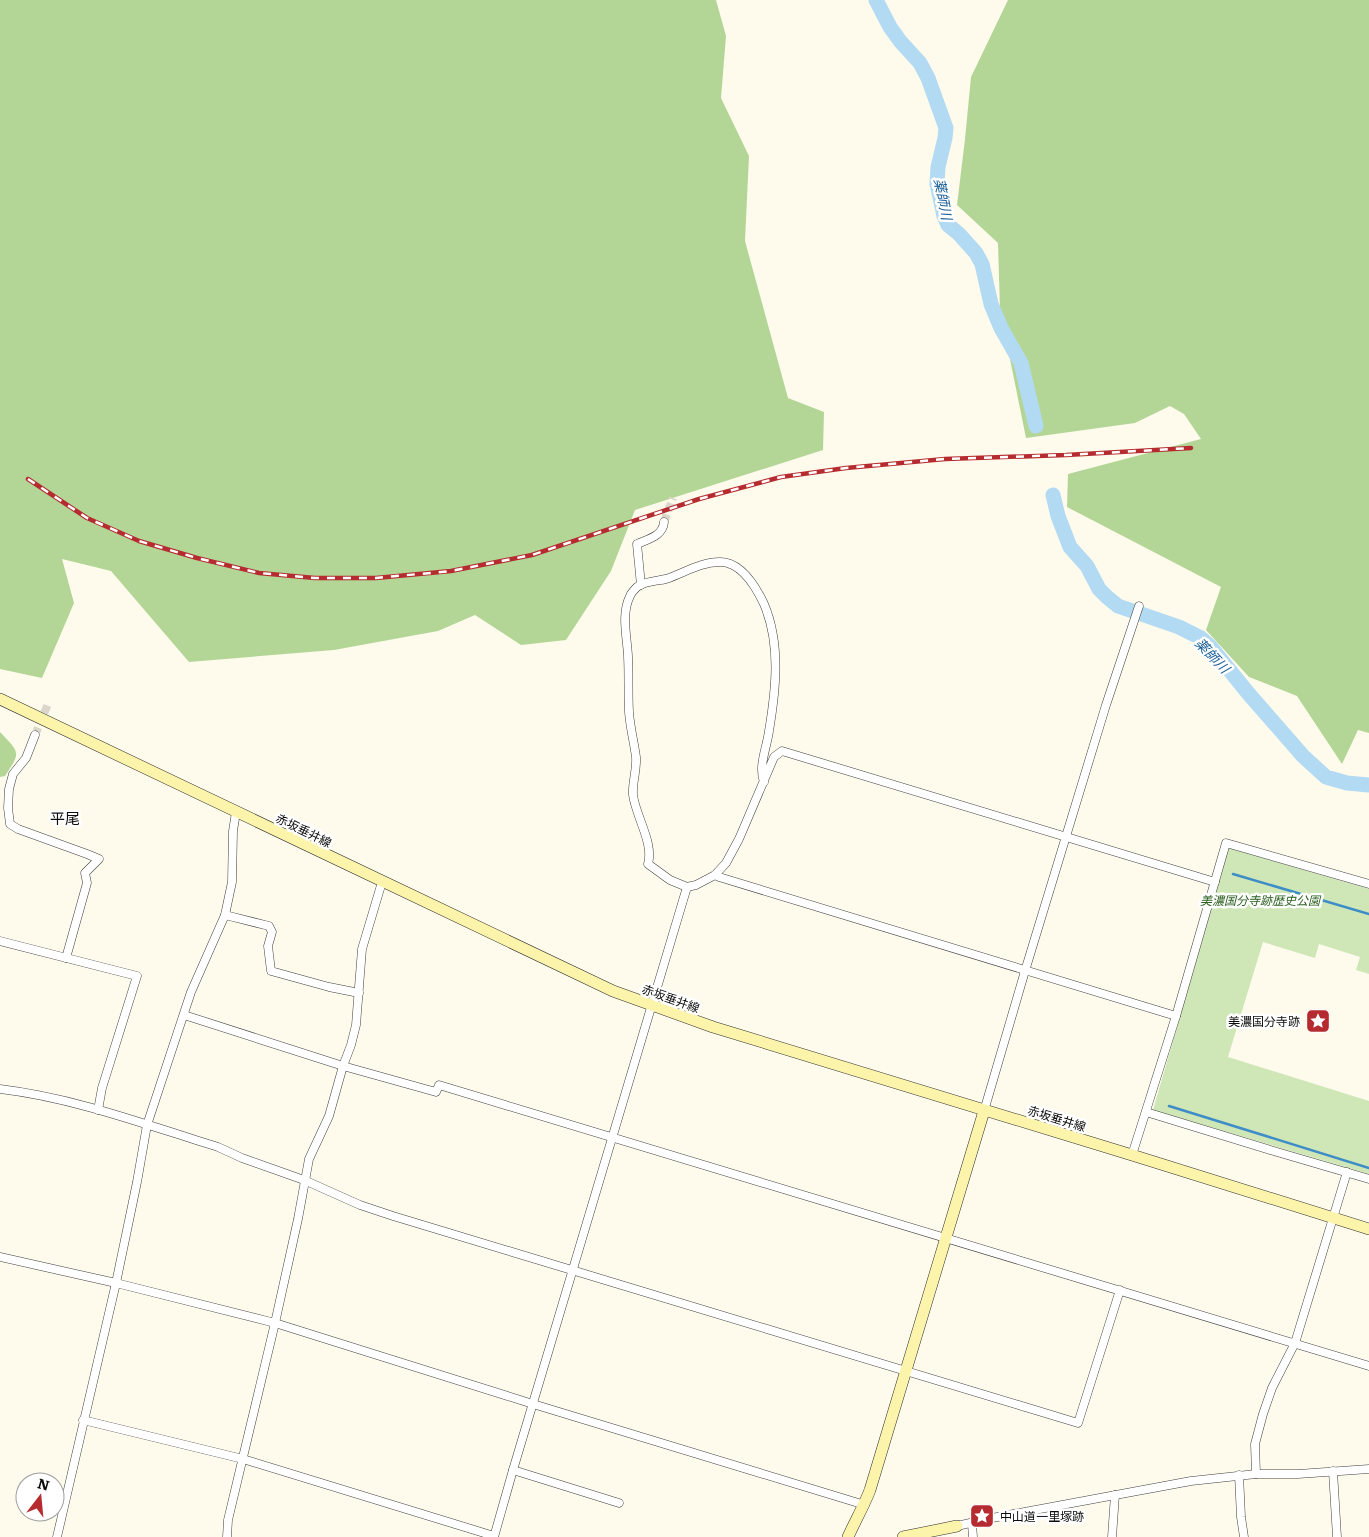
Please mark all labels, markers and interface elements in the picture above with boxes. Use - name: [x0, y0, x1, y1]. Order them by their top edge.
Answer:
- water label: 薬師川: [930, 176, 958, 223]
- water label: 薬師川: [1191, 633, 1236, 678]
- district label: 平尾: [50, 806, 80, 829]
- street label: 赤坂垂井線: [273, 809, 335, 851]
- park label: 美濃国分寺跡歴史公園: [1200, 891, 1322, 909]
- street label: 赤坂垂井線: [640, 979, 702, 1017]
- place icon: 美濃国分寺跡: [1305, 1008, 1331, 1034]
- place label: 美濃国分寺跡: [1228, 1012, 1300, 1030]
- street label: 赤坂垂井線: [1026, 1101, 1088, 1135]
- north arrow: [15, 1472, 65, 1522]
- text: N: [35, 1472, 53, 1495]
- place icon: 中山道一里塚跡: [969, 1503, 995, 1529]
- place label: 中山道一里塚跡: [1000, 1507, 1084, 1525]

